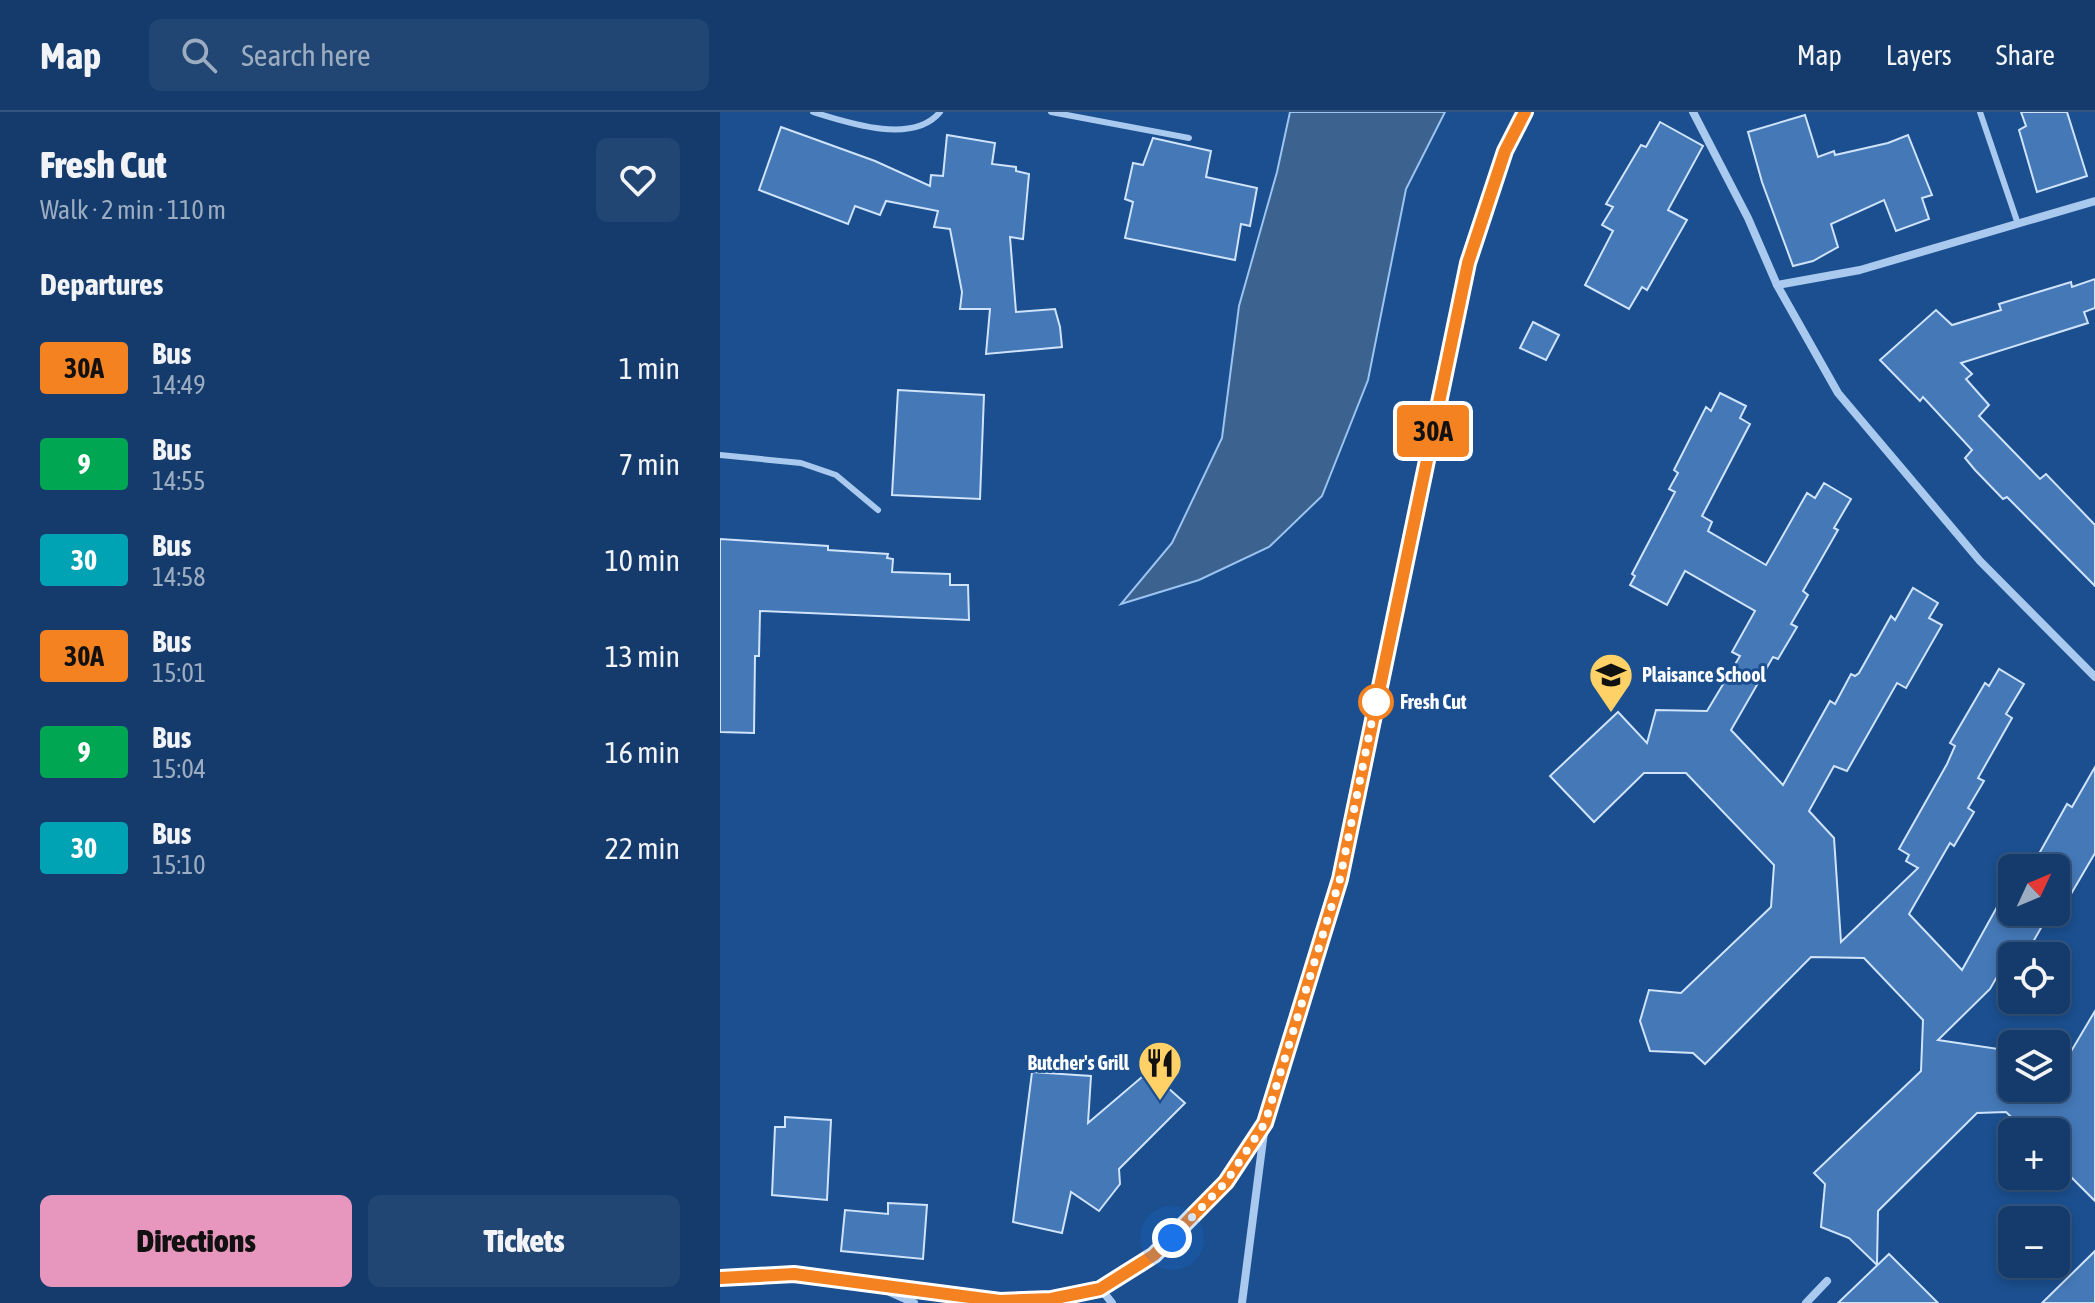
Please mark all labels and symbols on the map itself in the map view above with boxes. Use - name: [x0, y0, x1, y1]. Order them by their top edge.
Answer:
- line badge: 30A: [1387, 405, 1479, 457]
- school or university icon: Plaisance School: [1587, 651, 1635, 714]
- place label: Plaisance School: [1642, 663, 1767, 686]
- marker: Fresh Cut: [1359, 685, 1393, 719]
- place label: Fresh Cut: [1400, 690, 1467, 713]
- north arrow: [1998, 854, 2070, 926]
- restaurant icon: Butcher's Grill: [1136, 1039, 1184, 1102]
- place label: Butcher's Grill: [1027, 1051, 1130, 1074]
- your location: [1152, 1218, 1192, 1258]

